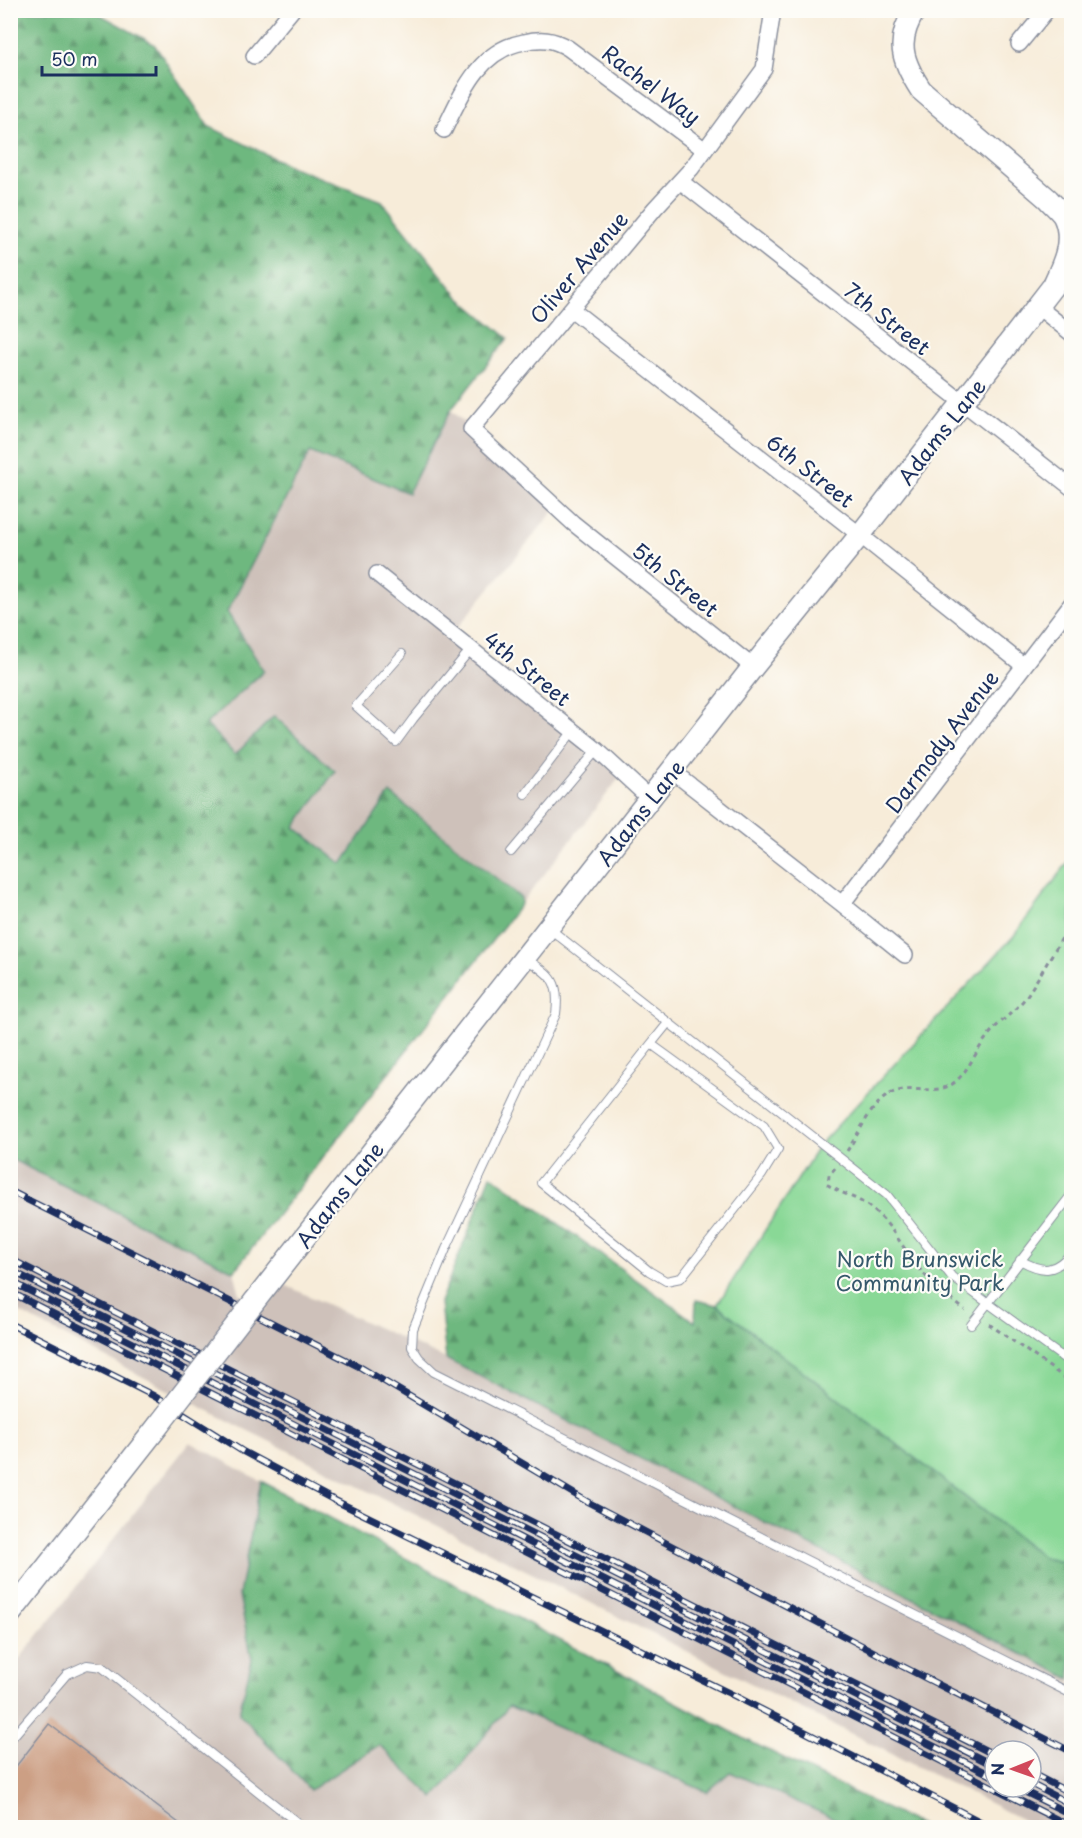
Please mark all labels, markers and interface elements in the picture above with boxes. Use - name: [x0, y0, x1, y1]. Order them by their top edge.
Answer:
- street label: Rachel Way: [596, 36, 708, 132]
- scale bar: [42, 39, 156, 77]
- text: 50 m: [51, 45, 98, 72]
- street label: Oliver Avenue: [521, 204, 635, 330]
- street label: 7th Street: [838, 274, 938, 362]
- street label: Adams Lane: [889, 371, 993, 491]
- street label: 6th Street: [760, 425, 862, 515]
- street label: 5th Street: [626, 534, 726, 624]
- street label: 4th Street: [478, 623, 578, 713]
- street label: Darmody Avenue: [877, 663, 1005, 819]
- street label: Adams Lane: [588, 752, 692, 872]
- street label: Adams Lane: [287, 1134, 391, 1254]
- park label: North Brunswick Community Park: [835, 1242, 1005, 1298]
- north arrow: [983, 1739, 1043, 1799]
- text: N: [985, 1763, 1009, 1776]

